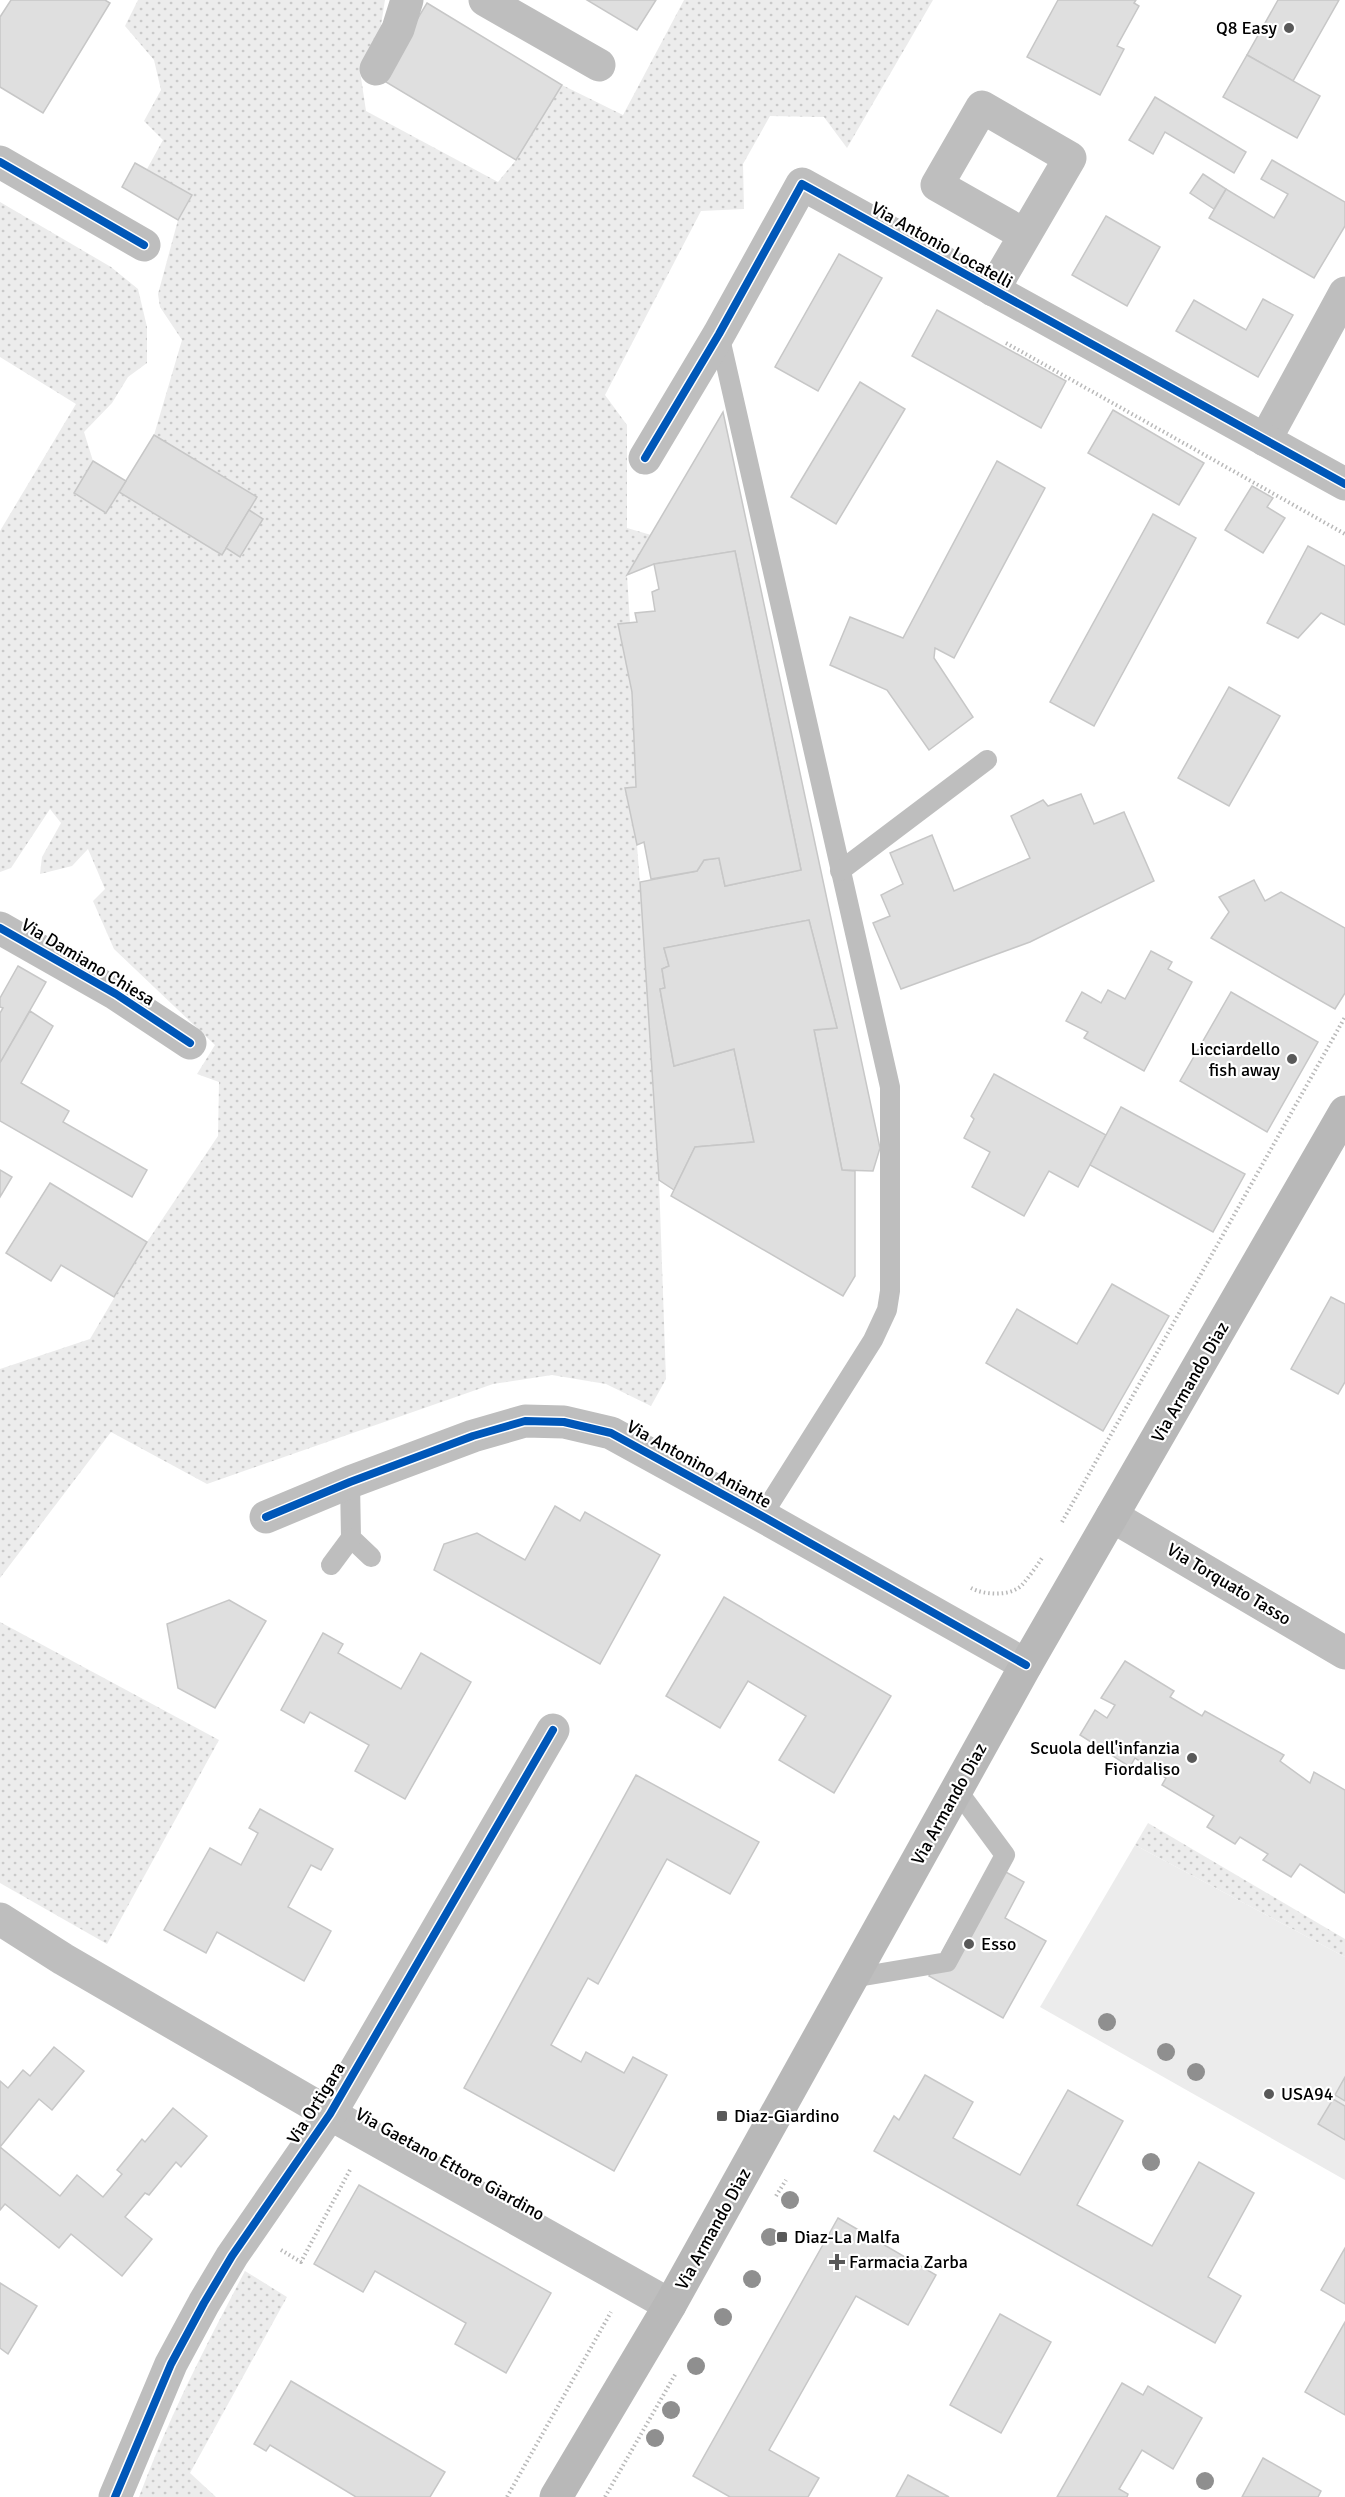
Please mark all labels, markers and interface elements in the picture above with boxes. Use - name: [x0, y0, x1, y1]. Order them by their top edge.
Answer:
- place label: Q8 Easy: [1216, 17, 1278, 39]
- marker: Q8 Easy: [1282, 21, 1296, 35]
- street label: Via Antonio Locatelli: [867, 197, 1017, 293]
- street label: Via Damiano Chiesa: [17, 913, 159, 1011]
- place label: Licciardello fish away: [1190, 1038, 1281, 1081]
- marker: Licciardello fish away: [1285, 1052, 1299, 1066]
- street label: Via Armando Diaz: [1147, 1318, 1233, 1446]
- street label: Via Antonino Aniante: [623, 1415, 775, 1513]
- street label: Via Torquato Tasso: [1163, 1538, 1295, 1630]
- place label: Scuola dell'infanzia Fiordaliso: [1030, 1737, 1180, 1780]
- street label: Via Armando Diaz: [906, 1739, 992, 1869]
- marker: Scuola dell'infanzia Fiordaliso: [1185, 1751, 1199, 1765]
- place label: Esso: [981, 1933, 1016, 1955]
- marker: Esso: [962, 1937, 976, 1951]
- street label: Via Ortigara: [282, 2058, 350, 2148]
- place label: USA94: [1281, 2083, 1334, 2105]
- marker: USA94: [1262, 2087, 1276, 2101]
- street label: Via Gaetano Ettore Giardino: [351, 2103, 549, 2225]
- place label: Diaz-Giardino: [734, 2105, 839, 2127]
- marker: Diaz-Giardino: [715, 2109, 729, 2123]
- street label: Via Armando Diaz: [670, 2164, 756, 2294]
- place label: Diaz-La Malfa: [794, 2226, 900, 2248]
- marker: Diaz-La Malfa: [775, 2230, 789, 2244]
- place label: Farmacia Zarba: [849, 2251, 968, 2273]
- marker: Farmacia Zarba: [830, 2255, 844, 2269]

